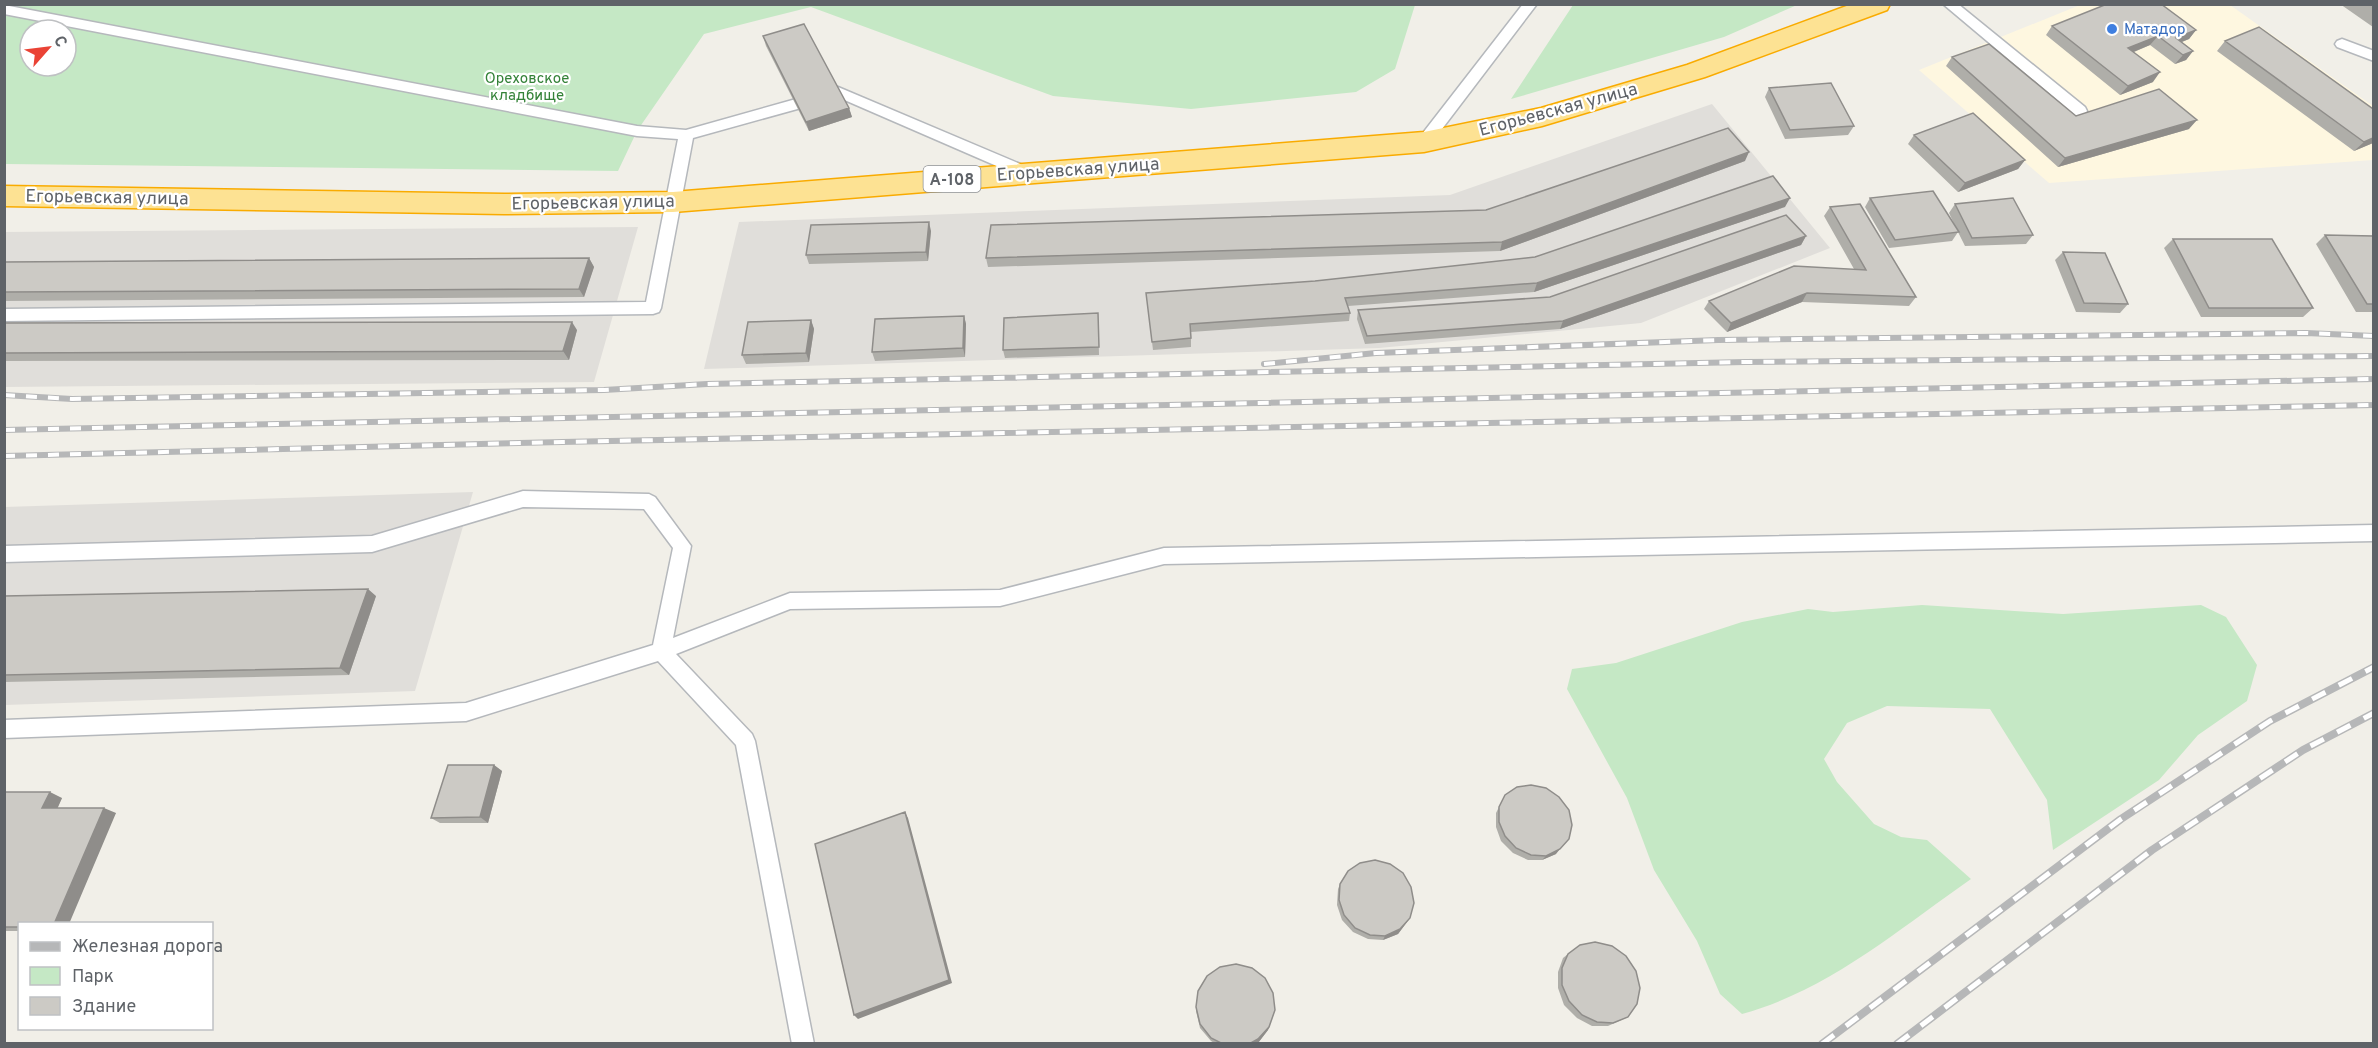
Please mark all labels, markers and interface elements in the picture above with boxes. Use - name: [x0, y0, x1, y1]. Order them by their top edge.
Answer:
- north arrow: [18, 18, 78, 78]
- place label: Матадор: [2124, 21, 2185, 40]
- marker: Матадор: [2105, 22, 2119, 36]
- text: С: [48, 33, 71, 51]
- park label: Ореховское кладбище: [485, 70, 569, 106]
- street label: Егорьевская улица: [1477, 78, 1640, 143]
- street label: Егорьевская улица: [996, 153, 1160, 188]
- road number: А-108: [924, 166, 980, 192]
- street label: Егорьевская улица: [25, 186, 189, 211]
- street label: Егорьевская улица: [511, 191, 675, 216]
- legend: [18, 922, 213, 1030]
- text: Железная дорога: [72, 936, 223, 959]
- text: Парк: [72, 966, 114, 989]
- text: Здание: [72, 996, 136, 1019]

